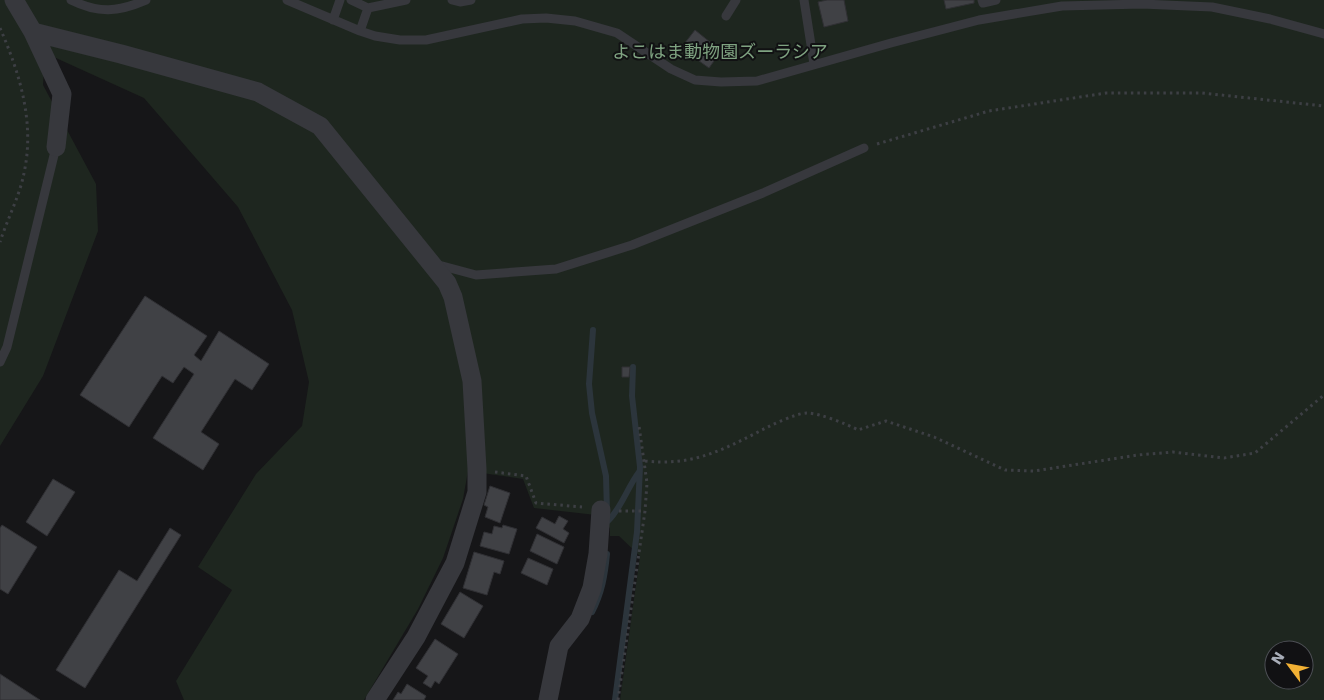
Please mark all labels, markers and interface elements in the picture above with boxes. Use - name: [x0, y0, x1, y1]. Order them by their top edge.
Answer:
- park label: よこはま動物園ズーラシア: [612, 41, 828, 62]
- north arrow: [1264, 640, 1314, 690]
- text: N: [1268, 649, 1288, 667]

